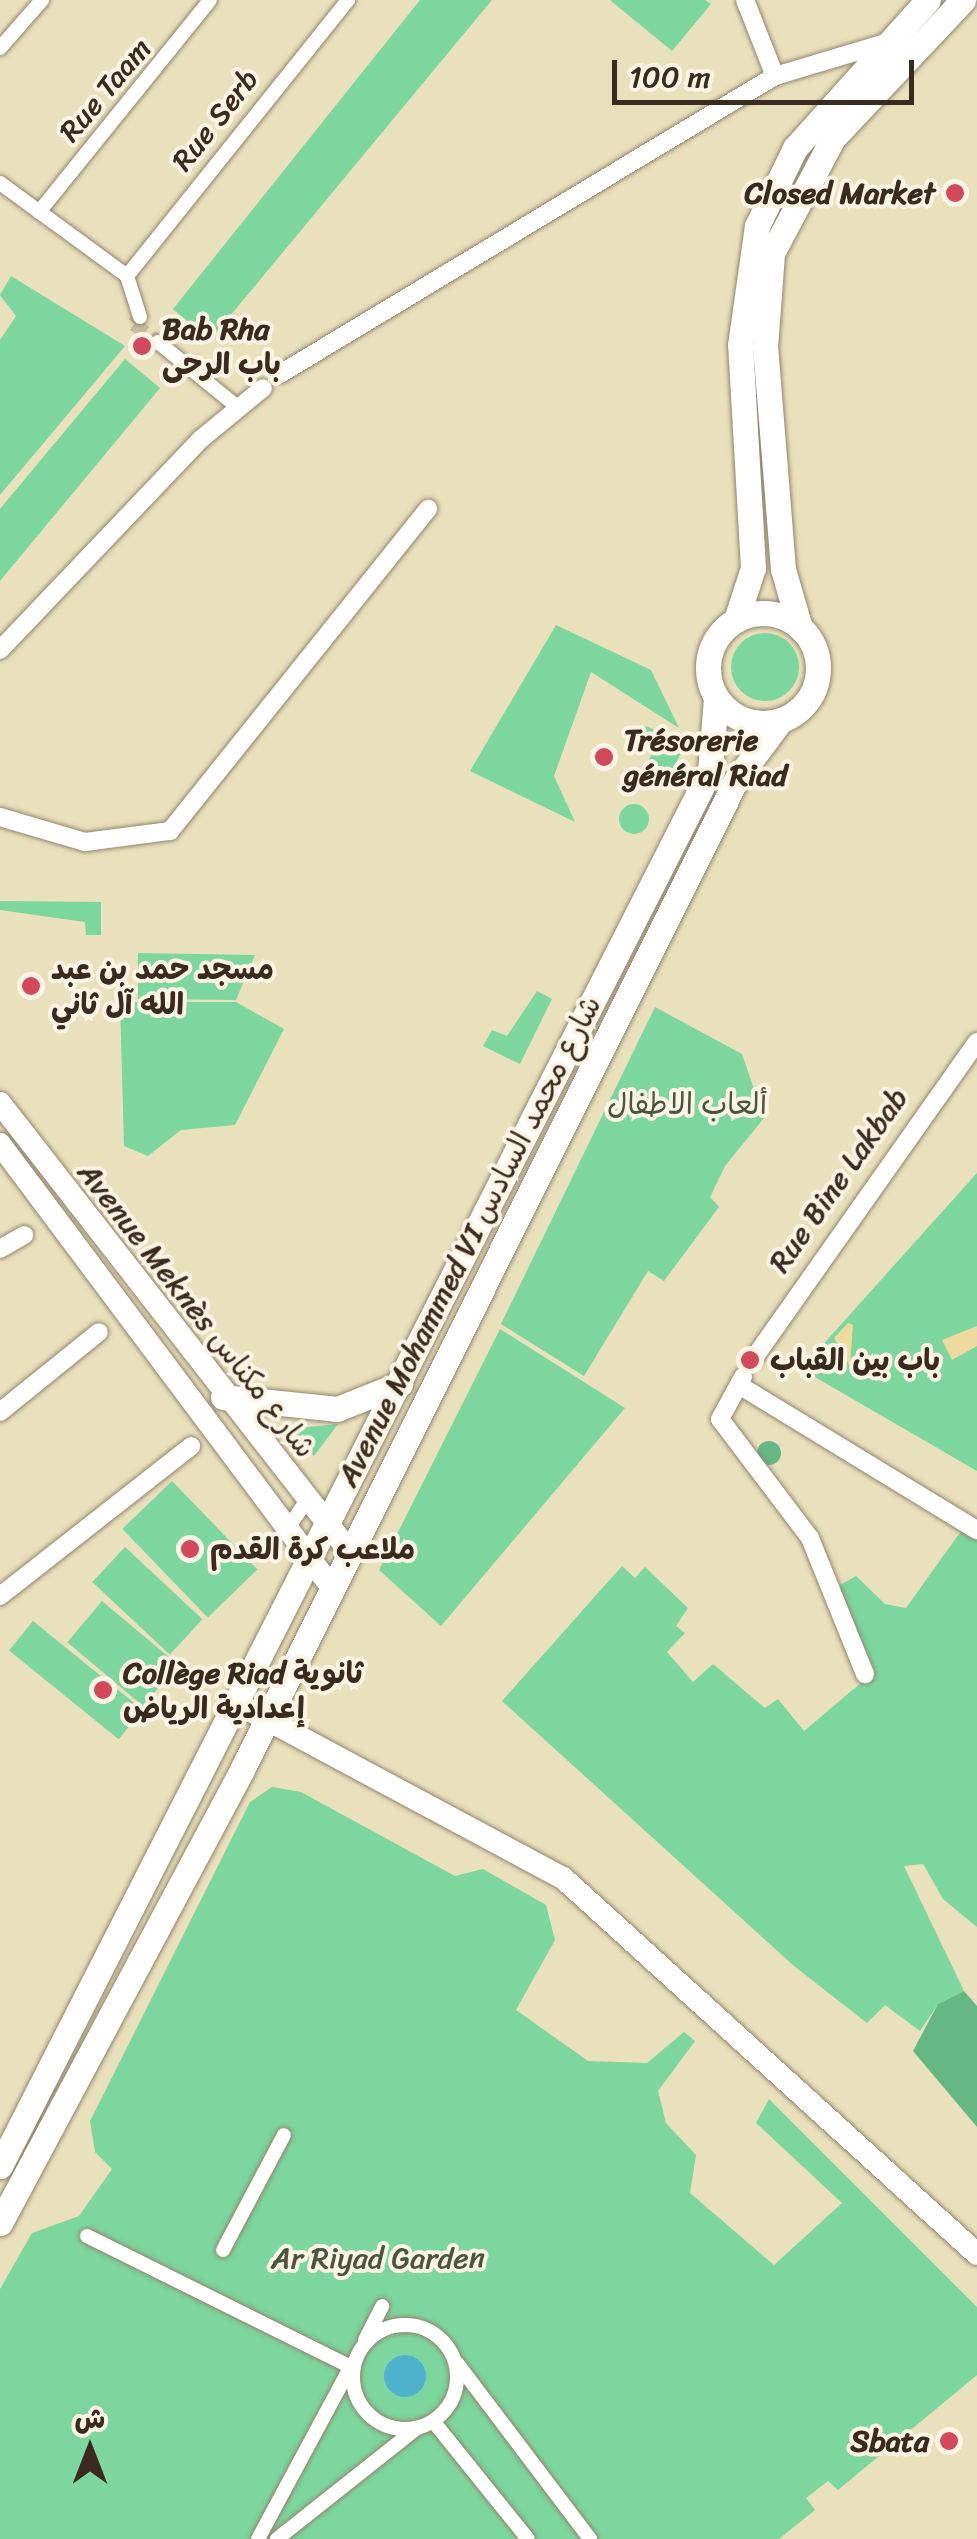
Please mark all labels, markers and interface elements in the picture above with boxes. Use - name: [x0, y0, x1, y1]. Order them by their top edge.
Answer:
- street label: Rue Taam: [51, 31, 159, 149]
- scale bar: [617, 40, 920, 102]
- text: 100 m: [629, 50, 711, 104]
- street label: Rue Serb: [164, 62, 266, 178]
- place label: Closed Market: [744, 175, 935, 211]
- marker: Closed Market: [944, 182, 966, 204]
- place label: Bab Rha باب الرحى: [162, 311, 281, 382]
- marker: Bab Rha باب الرحى: [131, 335, 153, 357]
- place label: Trésorerie général Riad: [624, 722, 787, 792]
- marker: Trésorerie général Riad: [593, 746, 615, 768]
- place label: مسجد حمد بن عبد الله آل ثاني: [51, 951, 274, 1022]
- marker: مسجد حمد بن عبد الله آل ثاني: [20, 975, 42, 997]
- street label: Avenue Mohammed VI شارع محمد السادس: [329, 990, 609, 1492]
- street label: Rue Bine Lakbab: [761, 1081, 915, 1279]
- park label: ألعاب الاطفال: [607, 1086, 767, 1122]
- street label: Avenue Meknès شارع مكناس: [71, 1156, 323, 1464]
- place label: باب بين القباب: [770, 1342, 940, 1378]
- marker: باب بين القباب: [739, 1349, 761, 1371]
- place label: ملاعب كرة القدم: [210, 1531, 415, 1567]
- marker: ملاعب كرة القدم: [179, 1538, 201, 1560]
- place label: Collège Riad ثانوية إعدادية الرياض: [123, 1655, 363, 1726]
- marker: Collège Riad ثانوية إعدادية الرياض: [92, 1679, 114, 1701]
- park label: Ar Riyad Garden: [271, 2240, 485, 2276]
- text: ش: [75, 2394, 105, 2443]
- north arrow: [40, 2399, 140, 2499]
- place label: Sbata: [850, 2423, 929, 2459]
- marker: Sbata: [938, 2430, 960, 2452]

